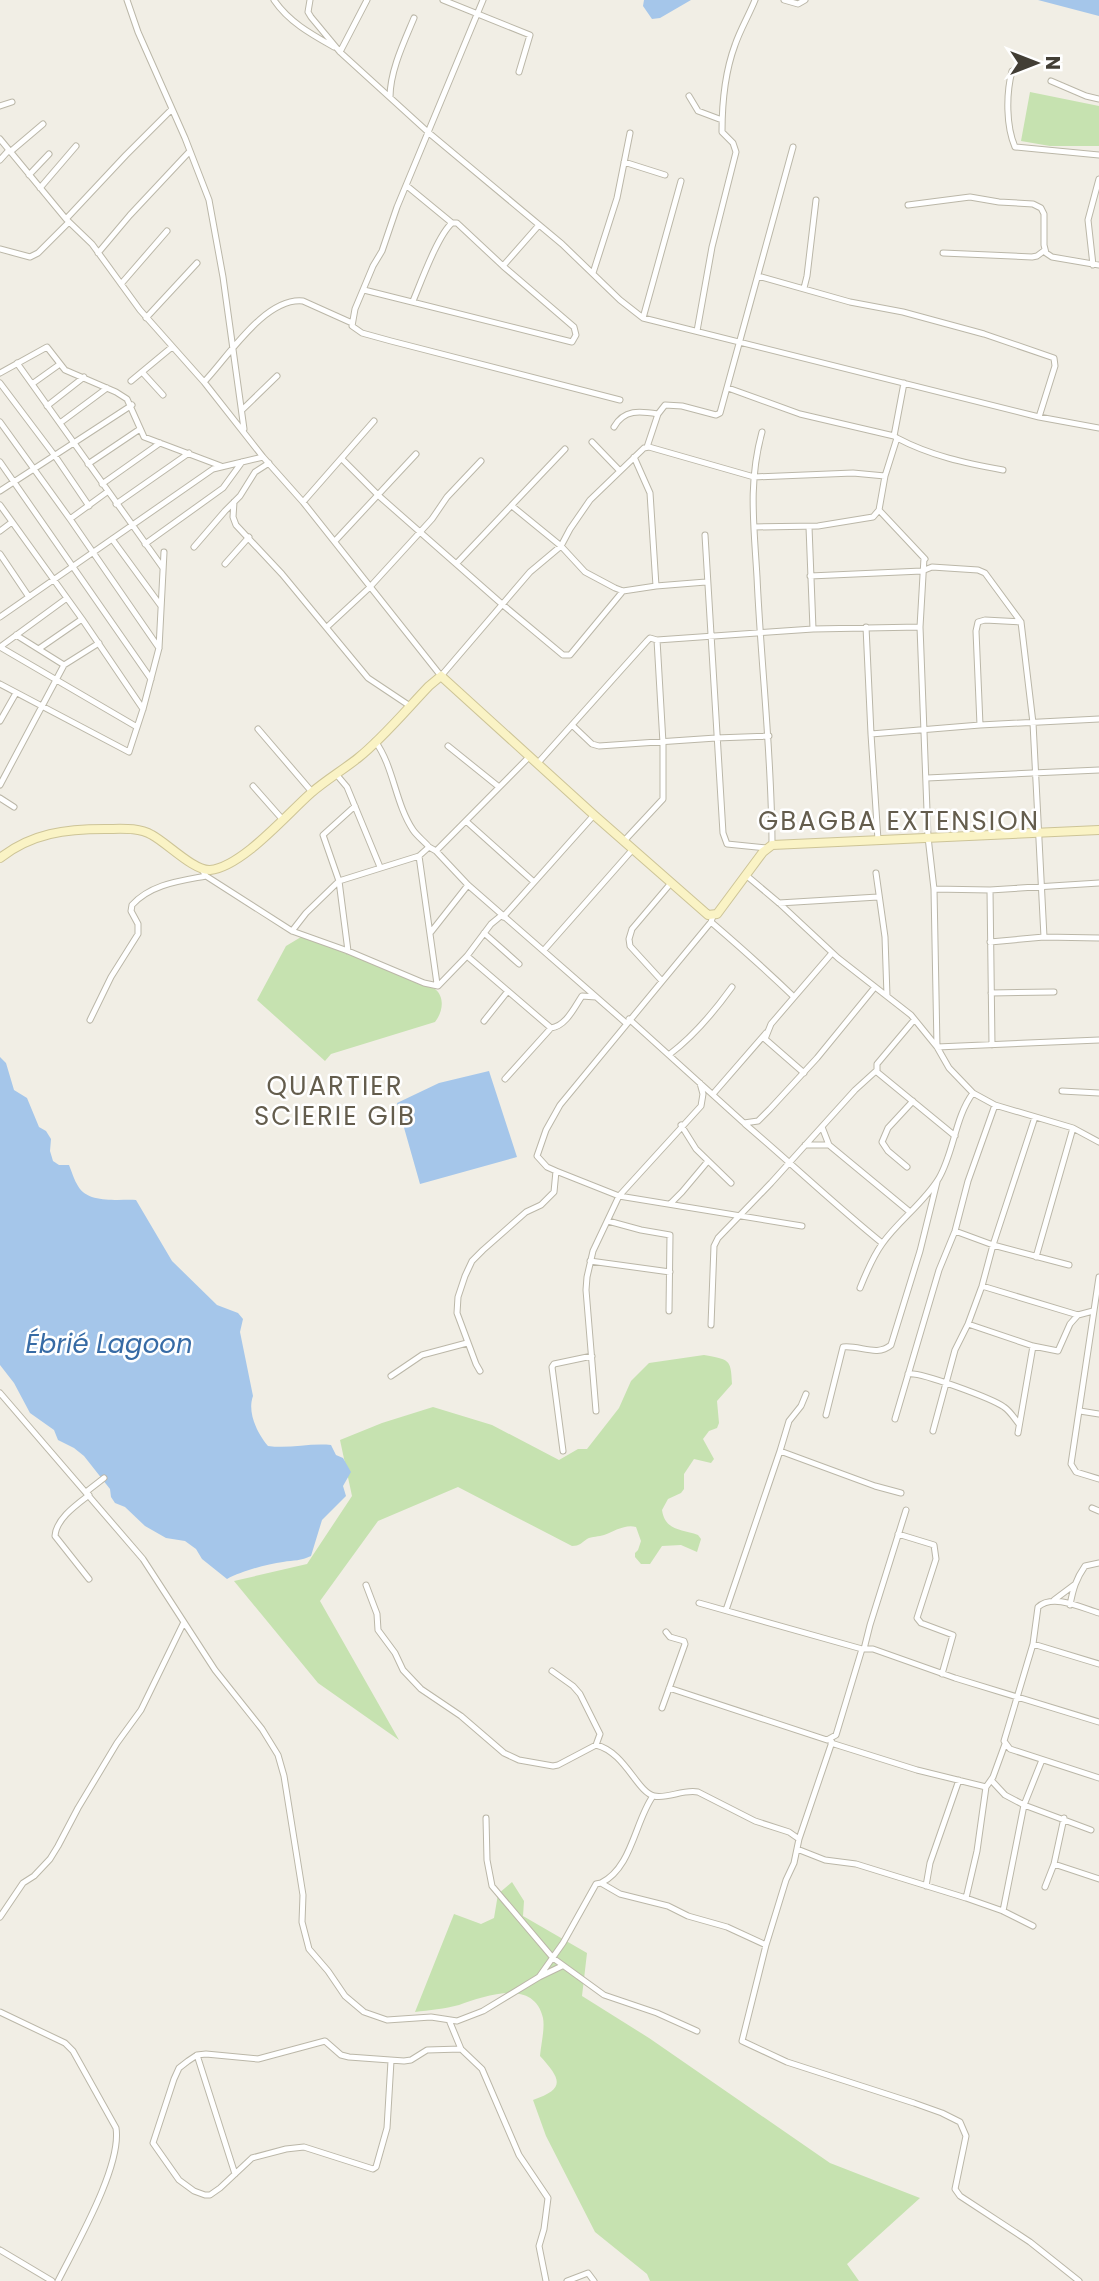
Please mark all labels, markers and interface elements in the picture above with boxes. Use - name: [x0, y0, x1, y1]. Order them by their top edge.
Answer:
- north arrow: [1001, 28, 1071, 98]
- text: N: [1039, 56, 1066, 70]
- district label: GBAGBA EXTENSION: [758, 803, 1040, 839]
- district label: QUARTIER SCIERIE GIB: [254, 1068, 416, 1134]
- water label: Ébrié Lagoon: [25, 1326, 193, 1362]

